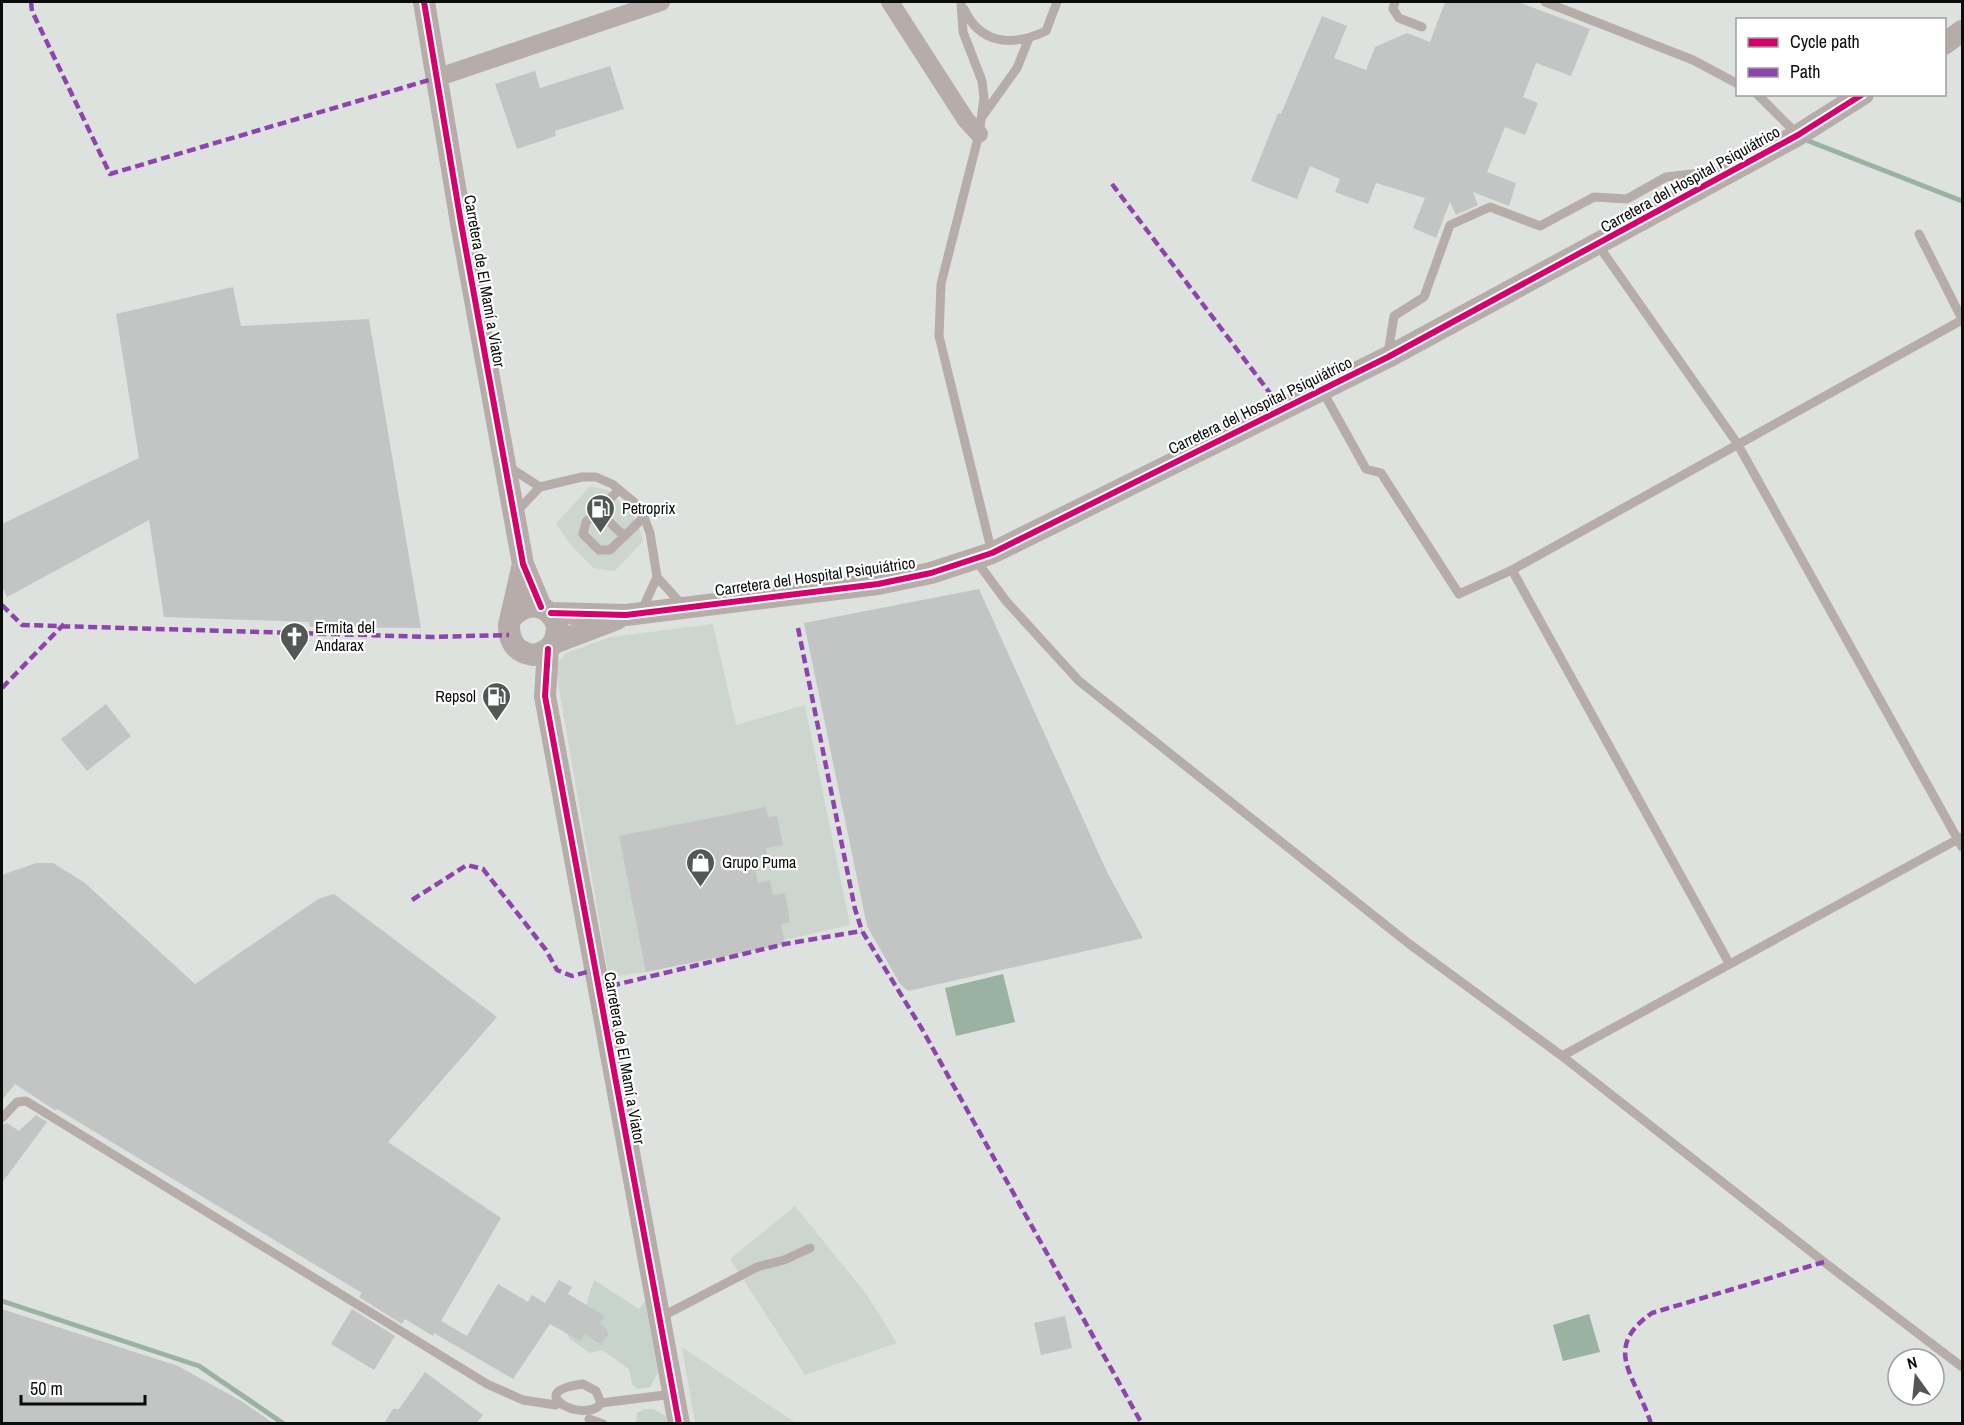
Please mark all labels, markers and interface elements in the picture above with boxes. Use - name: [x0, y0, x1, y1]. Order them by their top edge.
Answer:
- legend: [1736, 18, 1946, 96]
- text: Cycle path: [1790, 29, 1860, 54]
- text: Path: [1790, 59, 1820, 84]
- street label: Carretera del Hospital Psiquiátrico: [1596, 120, 1784, 238]
- street label: Carretera de El Mamí a Viator: [459, 193, 511, 370]
- street label: Carretera del Hospital Psiquiátrico: [1164, 351, 1356, 459]
- fuel station icon: Petroprix: [585, 492, 617, 534]
- place label: Petroprix: [622, 497, 676, 519]
- street label: Carretera del Hospital Psiquiátrico: [713, 551, 917, 601]
- place label: Ermita del Andarax: [314, 616, 375, 656]
- church icon: Ermita del Andarax: [278, 620, 310, 662]
- fuel station icon: Repsol: [481, 680, 513, 722]
- place label: Repsol: [435, 685, 476, 707]
- shop icon: Grupo Puma: [685, 846, 717, 888]
- place label: Grupo Puma: [722, 851, 797, 873]
- street label: Carretera de El Mamí a Viator: [599, 970, 651, 1147]
- north arrow: [1886, 1347, 1946, 1407]
- text: N: [1905, 1351, 1920, 1374]
- scale bar: [21, 1368, 146, 1406]
- text: 50 m: [30, 1376, 63, 1401]

